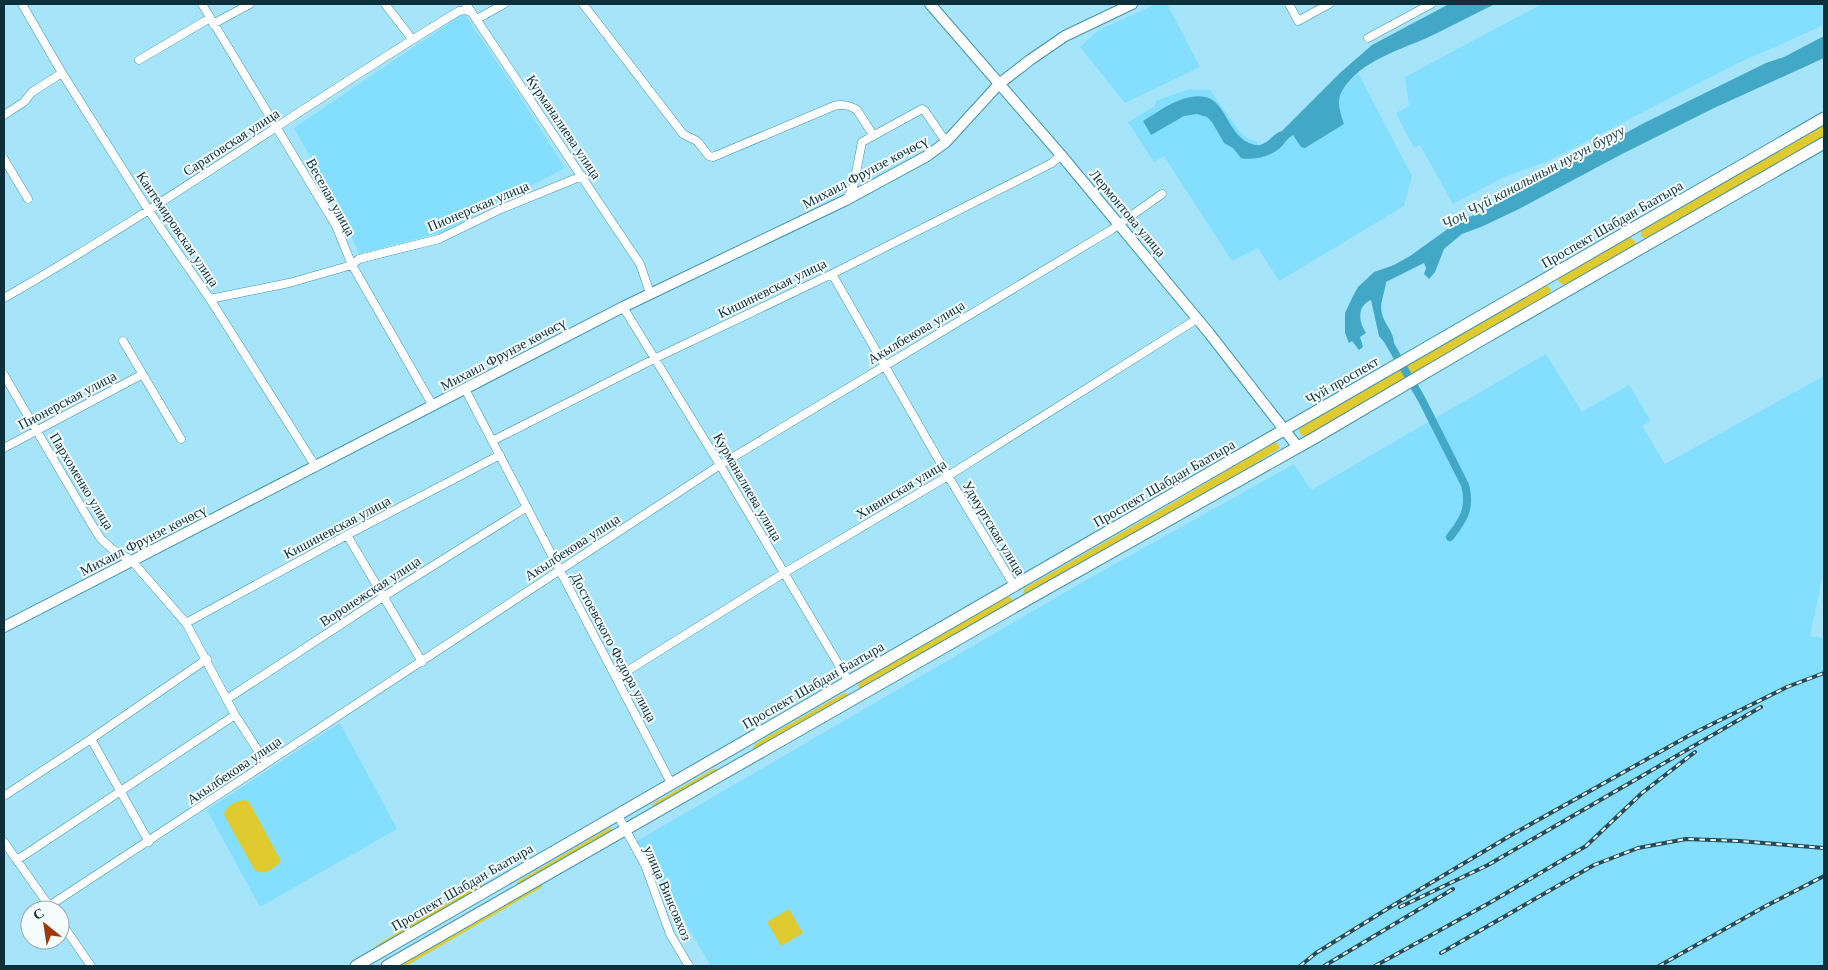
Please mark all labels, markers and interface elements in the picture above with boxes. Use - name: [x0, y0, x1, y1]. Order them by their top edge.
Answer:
- street label: Курманалиева улица: [523, 72, 604, 183]
- street label: Саратовская улица: [180, 105, 283, 179]
- water label: Чоң Чүй каналынын нугун буруу: [1439, 122, 1628, 232]
- street label: Михаил Фрунзе көчөсү: [800, 133, 930, 212]
- street label: Веселая улица: [303, 156, 358, 239]
- street label: Лермонтова улица: [1087, 167, 1169, 261]
- street label: Кантемировская улица: [133, 169, 222, 290]
- street label: Проспект Шабдан Баатыра: [1539, 177, 1686, 271]
- street label: Пионерская улица: [425, 178, 532, 235]
- street label: Кишиневская улица: [716, 255, 830, 321]
- street label: Акылбекова улица: [865, 297, 968, 367]
- street label: Михаил Фрунзе көчөсү: [438, 315, 568, 394]
- street label: Чуй проспект: [1303, 354, 1381, 407]
- street label: Пионерская улица: [16, 368, 119, 433]
- street label: Пархоменко улица: [47, 430, 117, 533]
- street label: Курманалиева улица: [711, 431, 785, 545]
- street label: Проспект Шабдан Баатыра: [1091, 436, 1238, 530]
- street label: Хивинская улица: [853, 456, 950, 522]
- street label: Удмуртская улица: [959, 478, 1028, 579]
- street label: Кишиневская улица: [281, 493, 394, 562]
- street label: Михаил Фрунзе көчөсү: [78, 502, 209, 579]
- street label: Акылбекова улица: [522, 511, 623, 584]
- street label: Воронежская улица: [317, 553, 424, 630]
- street label: Достоевского Федора улица: [568, 570, 660, 725]
- street label: Проспект Шабдан Баатыра: [740, 638, 887, 732]
- street label: Акылбекова улица: [184, 733, 285, 807]
- street label: Проспект Шабдан Баатыра: [389, 840, 536, 934]
- street label: улица Винсовхоз: [641, 844, 694, 943]
- north arrow: [20, 900, 70, 950]
- text: С: [31, 905, 47, 923]

